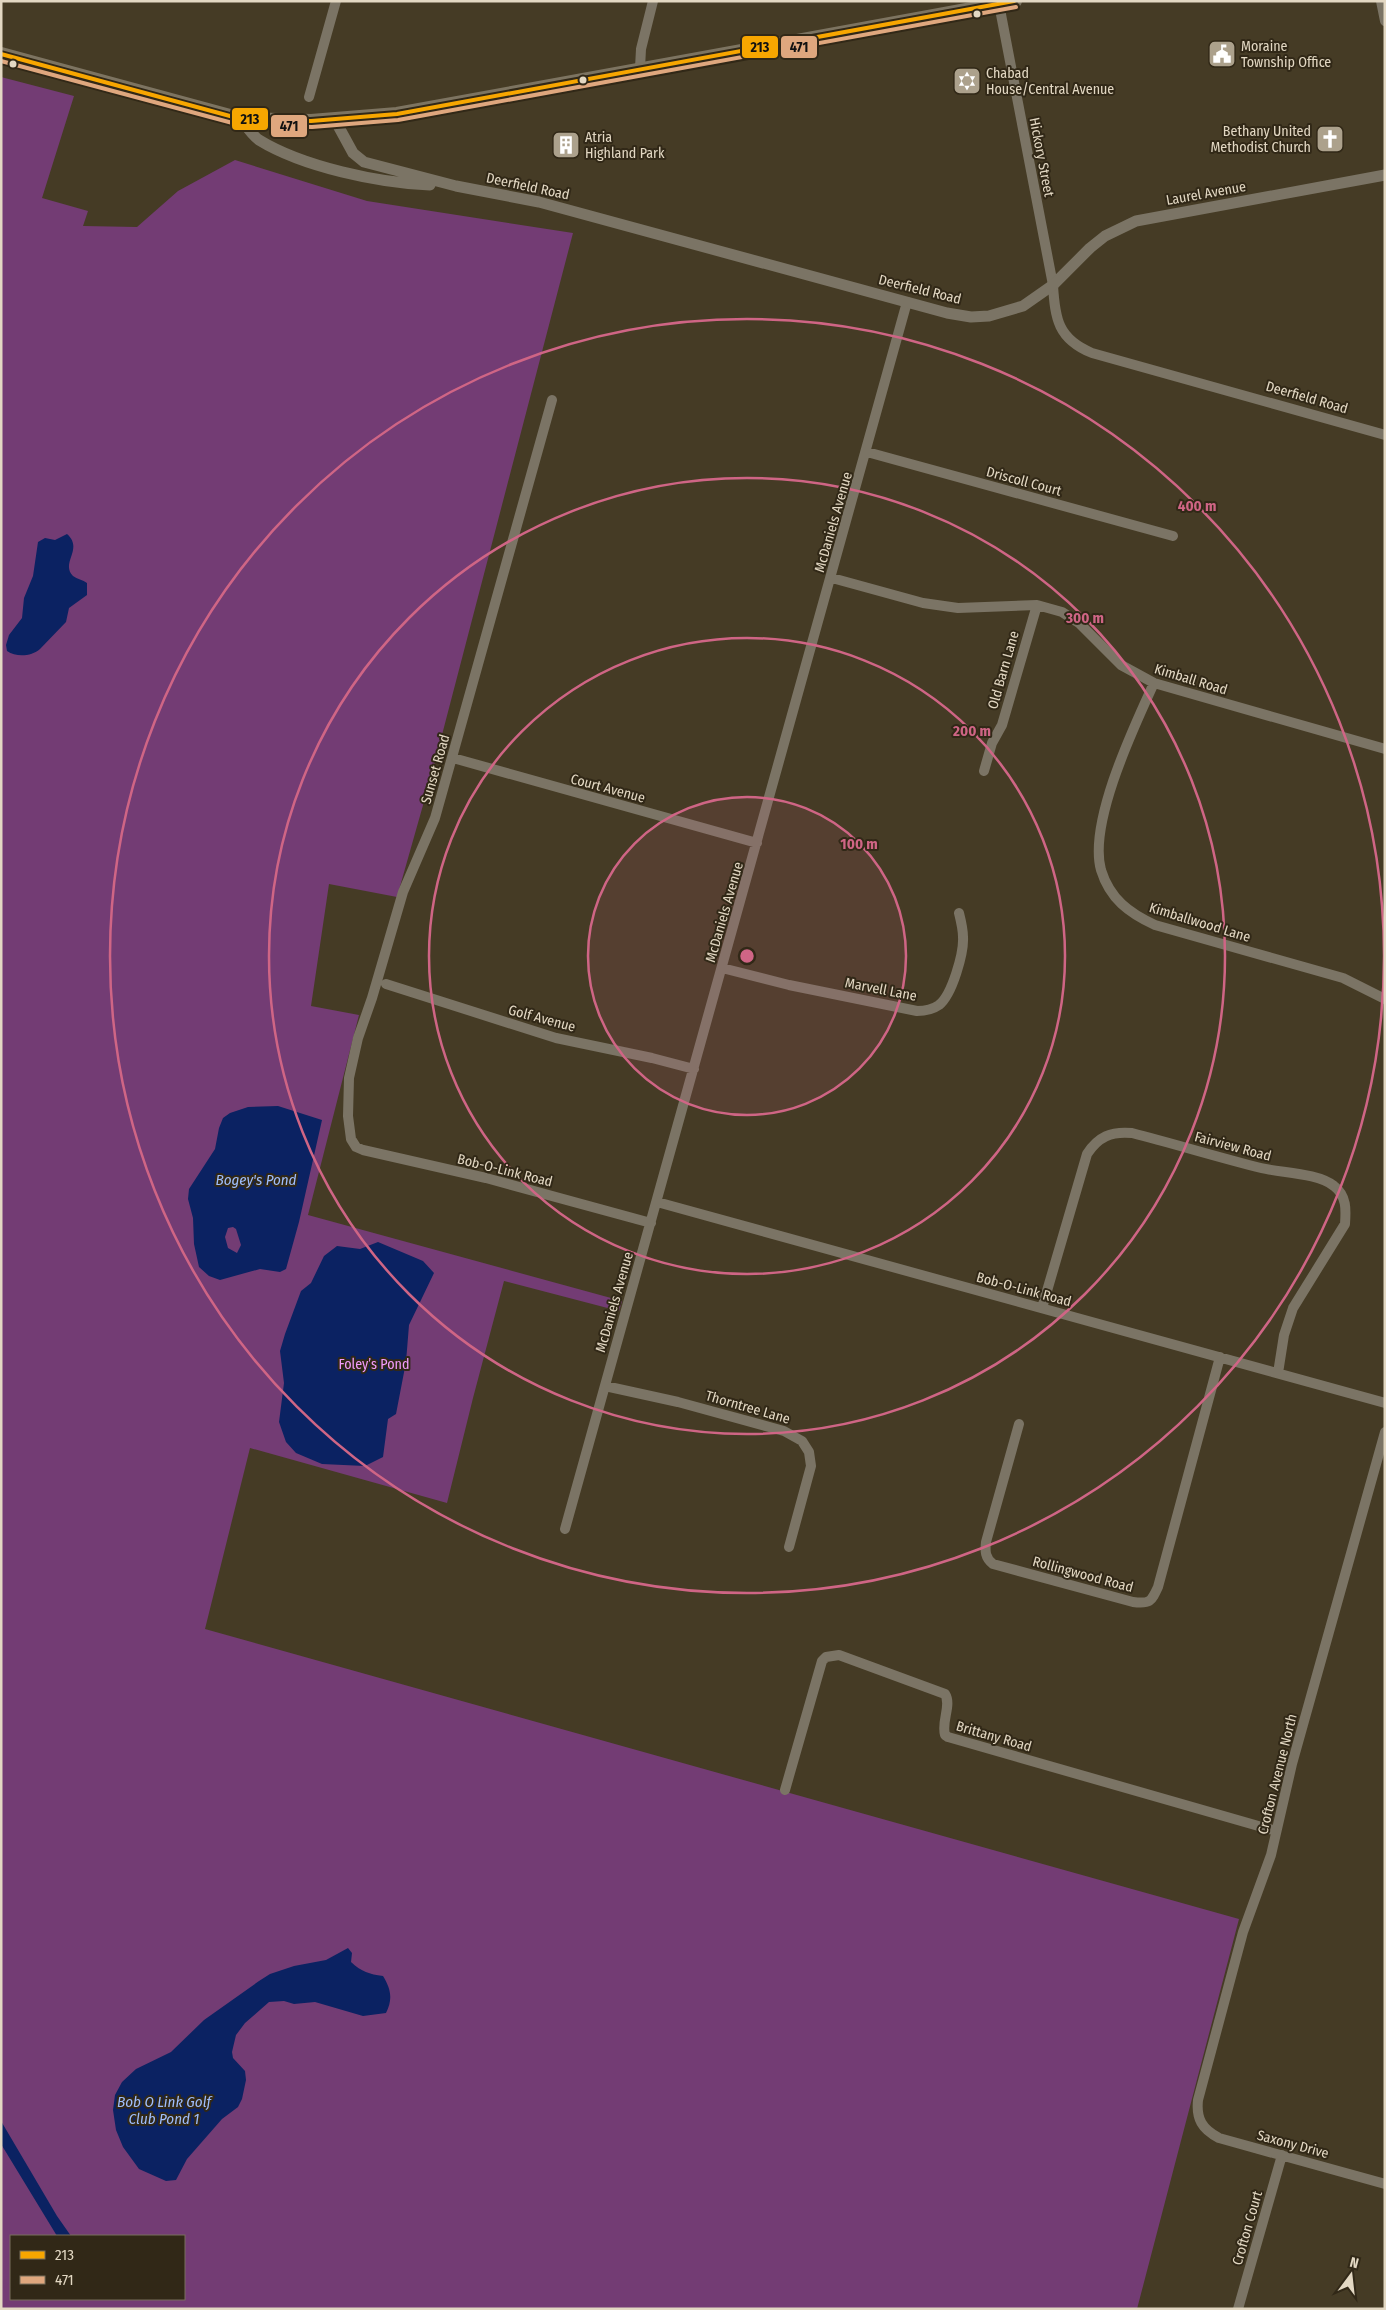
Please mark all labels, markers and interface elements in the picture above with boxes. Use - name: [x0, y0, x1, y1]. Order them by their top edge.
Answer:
- unlabelled marker: [972, 9, 982, 19]
- line badge: 213: [741, 35, 779, 59]
- line badge: 471: [780, 35, 818, 59]
- place label: Moraine Township Office: [1241, 38, 1331, 71]
- text: 213: [750, 39, 770, 56]
- text: 471: [790, 39, 808, 56]
- public building icon: Moraine Township Office: [1207, 39, 1237, 69]
- unlabelled marker: [8, 59, 18, 69]
- place label: Chabad House/Central Avenue: [986, 65, 1114, 98]
- synagogue icon: Chabad House/Central Avenue: [952, 66, 982, 96]
- unlabelled marker: [578, 75, 588, 85]
- line badge: 213: [231, 107, 269, 131]
- text: 213: [240, 111, 260, 128]
- line badge: 471: [270, 114, 308, 138]
- street label: Hickory Street: [1025, 116, 1058, 199]
- text: 471: [280, 118, 298, 135]
- place label: Bethany United Methodist Church: [1210, 123, 1311, 156]
- church icon: Bethany United Methodist Church: [1315, 124, 1345, 154]
- place label: Atria Highland Park: [585, 129, 665, 162]
- building icon: Atria Highland Park: [551, 130, 581, 160]
- street label: Deerfield Road: [485, 169, 571, 204]
- street label: Laurel Avenue: [1165, 178, 1247, 209]
- street label: Deerfield Road: [877, 271, 963, 308]
- street label: Deerfield Road: [1264, 378, 1350, 417]
- street label: Driscoll Court: [984, 463, 1064, 500]
- street label: McDaniels Avenue: [811, 470, 856, 574]
- text: 400 m: [1178, 497, 1216, 515]
- text: 300 m: [1065, 609, 1104, 627]
- street label: Old Barn Lane: [984, 629, 1023, 711]
- street label: Kimball Road: [1152, 660, 1229, 699]
- text: 200 m: [952, 722, 991, 740]
- street label: Sunset Road: [417, 732, 453, 806]
- street label: Court Avenue: [569, 770, 647, 807]
- text: 100 m: [840, 835, 878, 853]
- street label: McDaniels Avenue: [702, 860, 747, 964]
- street label: Kimballwood Lane: [1147, 899, 1253, 946]
- centre of rings: [738, 947, 756, 965]
- street label: Marvell Lane: [844, 974, 918, 1005]
- street label: Golf Avenue: [506, 1001, 577, 1036]
- street label: Fairview Road: [1193, 1128, 1273, 1165]
- street label: Bob-O-Link Road: [455, 1150, 554, 1191]
- water label: Bogey's Pond: [215, 1171, 297, 1189]
- street label: McDaniels Avenue: [592, 1250, 637, 1354]
- street label: Bob-O-Link Road: [975, 1269, 1073, 1310]
- park label: Foley’s Pond: [339, 1356, 410, 1373]
- street label: Thorntree Lane: [704, 1387, 792, 1428]
- street label: Rollingwood Road: [1031, 1553, 1135, 1596]
- street label: Crofton Avenue North: [1254, 1712, 1301, 1836]
- street label: Brittany Road: [954, 1718, 1034, 1755]
- water label: Bob O Link Golf Club Pond 1: [117, 2093, 214, 2128]
- street label: Saxony Drive: [1255, 2127, 1331, 2162]
- street label: Crofton Court: [1229, 2189, 1266, 2267]
- legend: [10, 2235, 185, 2300]
- text: 213: [55, 2246, 74, 2264]
- north arrow: [1326, 2250, 1376, 2300]
- text: N: [1348, 2254, 1360, 2272]
- text: 471: [55, 2271, 74, 2289]

